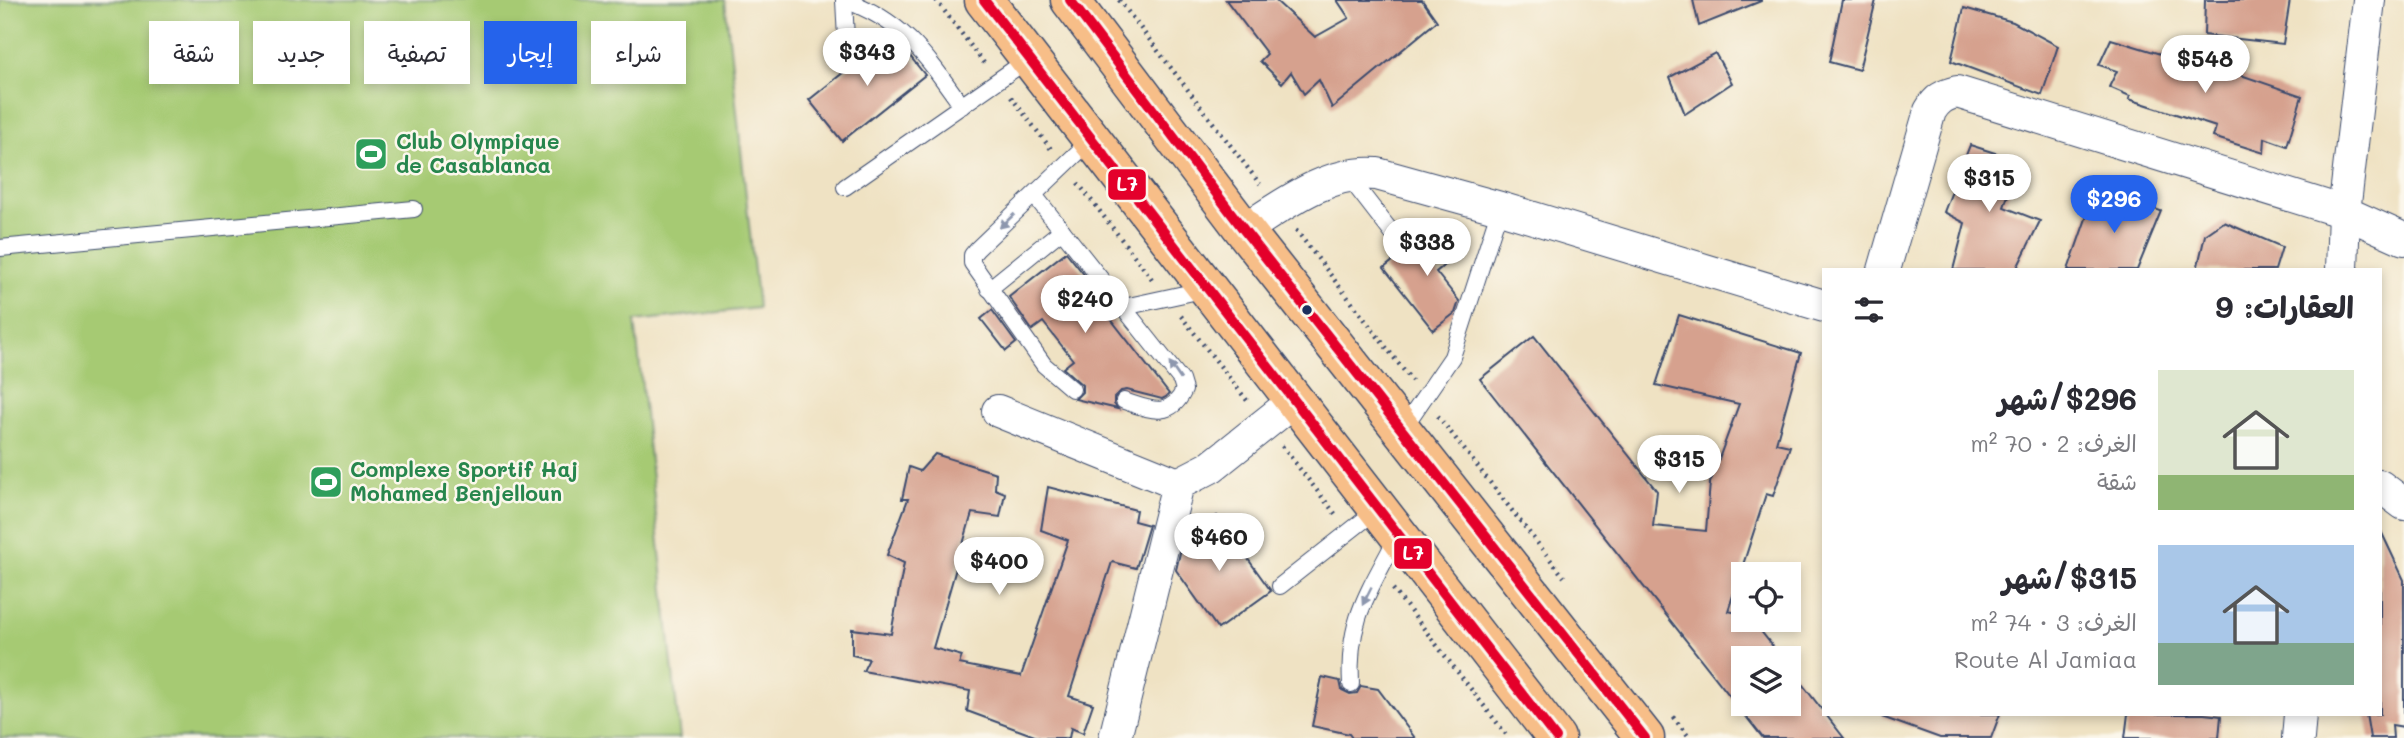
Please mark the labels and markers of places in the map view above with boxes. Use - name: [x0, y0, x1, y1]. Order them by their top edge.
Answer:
- pin: $343: [826, 28, 908, 88]
- pin: $548: [2164, 36, 2246, 95]
- place label: Club Olympique de Casablanca: [396, 127, 559, 178]
- sports icon: Club Olympique de Casablanca: [352, 135, 390, 173]
- pin: $315: [1948, 154, 2030, 214]
- pin: $296: [2073, 176, 2155, 235]
- pin: $338: [1386, 218, 1468, 278]
- pin: $240: [1044, 276, 1126, 335]
- unlabelled marker: [1300, 303, 1314, 317]
- pin: $315: [1638, 435, 1720, 495]
- place label: Complexe Sportif Haj Mohamed Benjelloun: [350, 455, 578, 506]
- sports icon: Complexe Sportif Haj Mohamed Benjelloun: [307, 463, 345, 501]
- pin: $460: [1178, 514, 1260, 573]
- pin: $400: [958, 538, 1040, 597]

